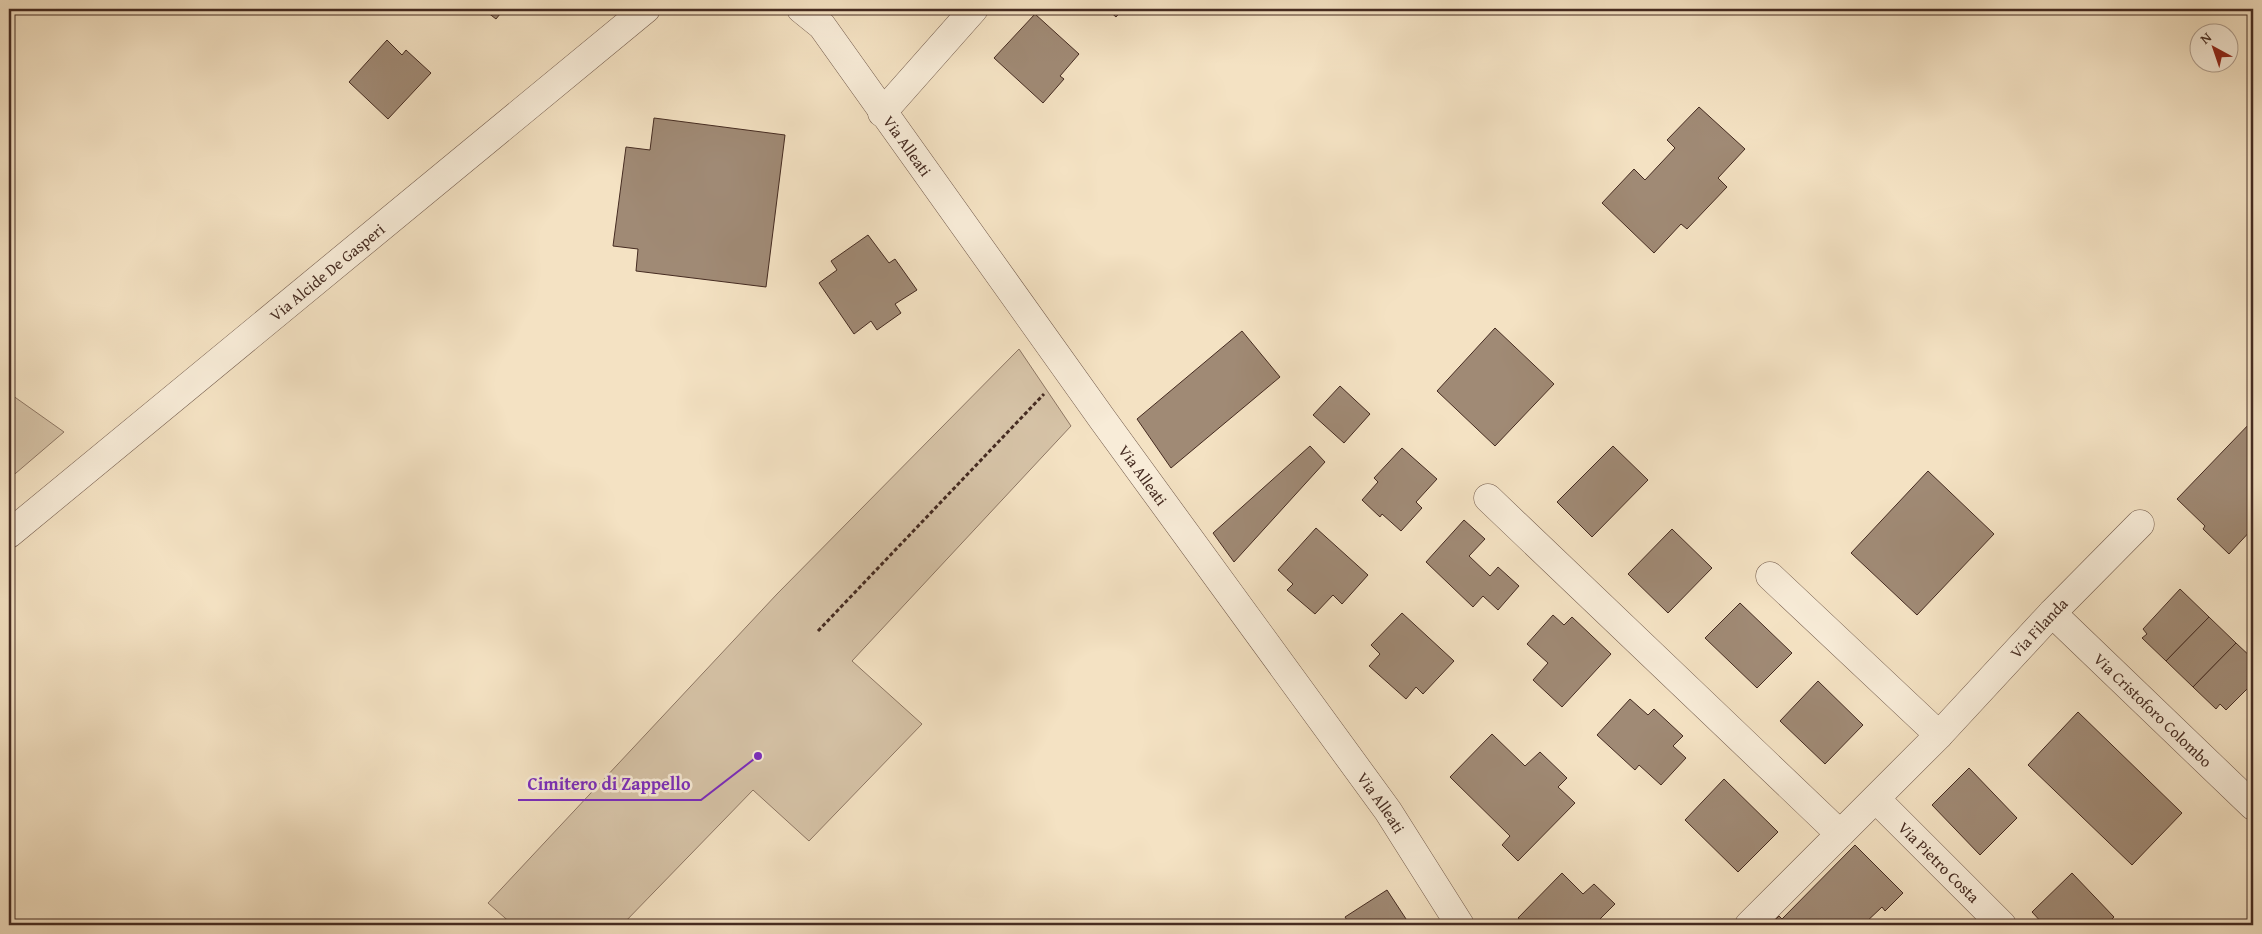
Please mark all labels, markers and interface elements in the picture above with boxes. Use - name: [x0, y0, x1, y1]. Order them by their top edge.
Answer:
- north arrow: [2190, 22, 2240, 72]
- text: N: [2196, 27, 2216, 49]
- street label: Via Alleati: [877, 110, 938, 182]
- street label: Via Alcide De Gasperi: [264, 217, 390, 327]
- street label: Via Alleati: [1113, 440, 1174, 511]
- street label: Via Filanda: [2004, 592, 2073, 664]
- street label: Via Cristoforo Colombo: [2088, 647, 2218, 773]
- callout: Cimitero di Zappello: [518, 767, 701, 800]
- street label: Via Alleati: [1351, 767, 1411, 838]
- text: Cimitero di Zappello: [527, 770, 691, 797]
- street label: Via Pietro Costa: [1893, 816, 1986, 909]

